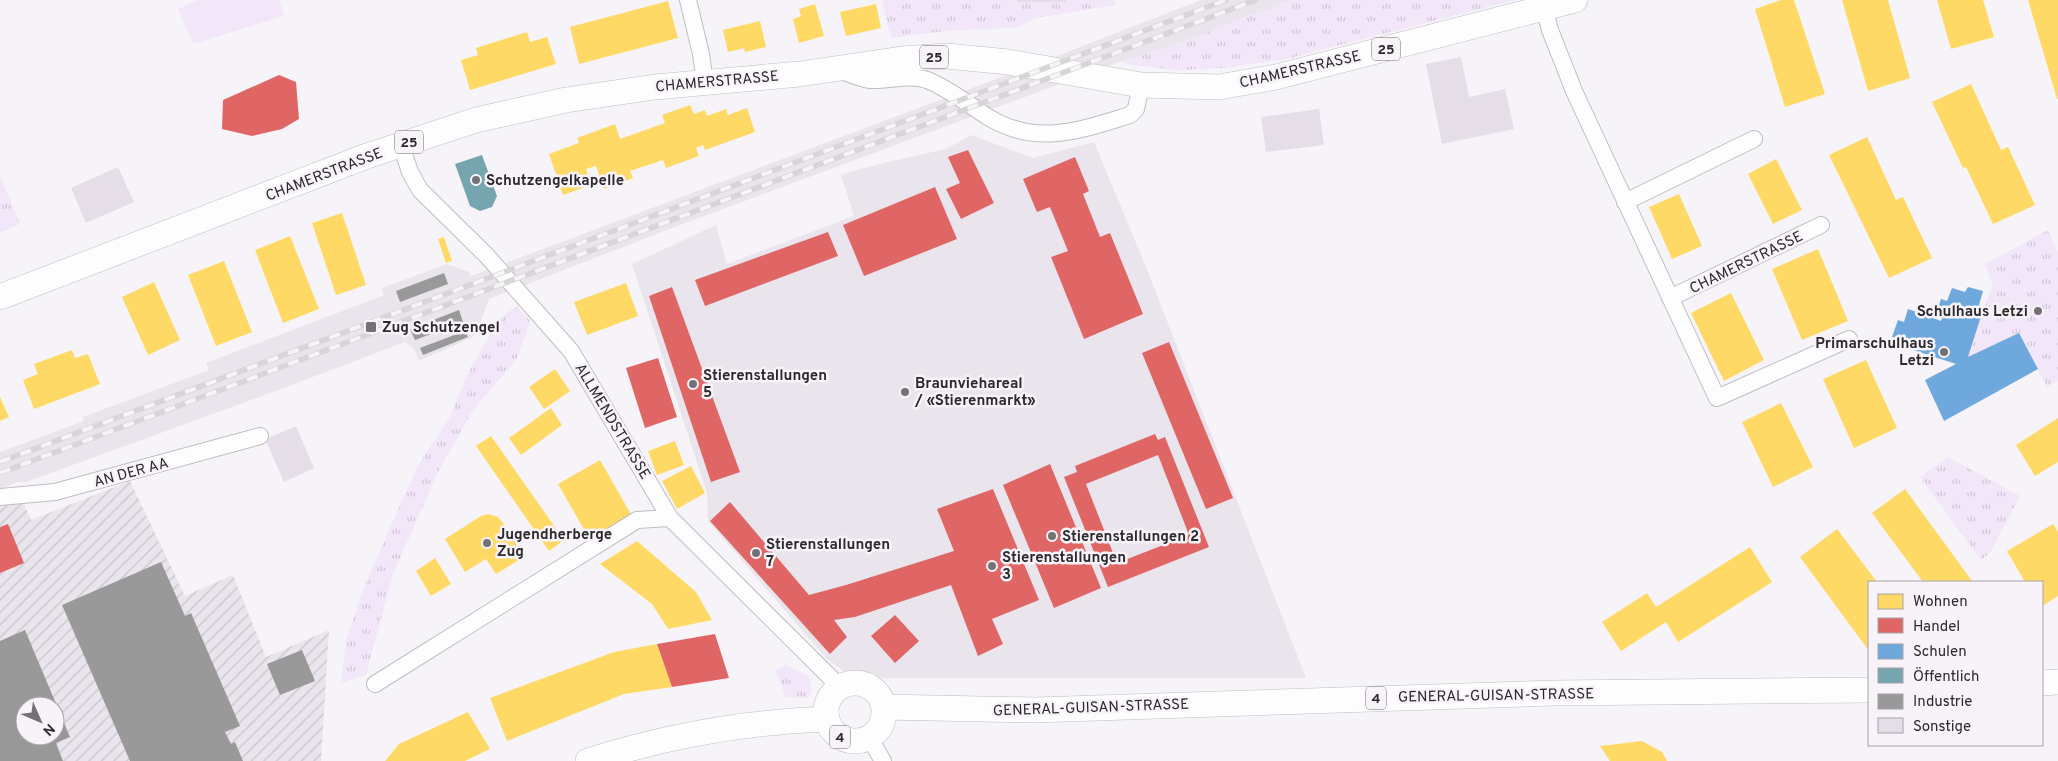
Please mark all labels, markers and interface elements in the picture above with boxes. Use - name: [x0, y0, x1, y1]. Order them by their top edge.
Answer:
- road number: 25: [1372, 38, 1400, 61]
- road number: 25: [920, 46, 948, 68]
- street label: CHAMERSTRASSE: [1238, 47, 1363, 94]
- street label: CHAMERSTRASSE: [654, 68, 780, 97]
- road number: 25: [395, 130, 423, 154]
- street label: CHAMERSTRASSE: [263, 144, 386, 207]
- place label: Schutzengelkapelle: [486, 172, 624, 191]
- marker: Schutzengelkapelle: [470, 174, 482, 186]
- street label: CHAMERSTRASSE: [1687, 228, 1807, 299]
- place label: Schulhaus Letzi: [1917, 303, 2028, 322]
- marker: Schulhaus Letzi: [2032, 305, 2044, 317]
- place label: Zug Schutzengel: [382, 319, 500, 338]
- marker: Zug Schutzengel: [364, 320, 378, 334]
- place label: Primarschulhaus Letzi: [1815, 335, 1934, 371]
- marker: Primarschulhaus Letzi: [1938, 346, 1950, 358]
- street label: ALLMENDSTRASSE: [570, 360, 654, 483]
- place label: Stierenstallungen 5: [703, 367, 827, 403]
- place label: Braunviehareal / «Stierenmarkt»: [914, 375, 1036, 411]
- marker: Stierenstallungen 5: [687, 378, 699, 390]
- marker: Braunviehareal / «Stierenmarkt»: [899, 386, 911, 398]
- street label: AN DER AA: [92, 454, 171, 493]
- place label: Jugendherberge Zug: [497, 526, 612, 562]
- place label: Stierenstallungen 2: [1062, 528, 1199, 547]
- marker: Stierenstallungen 2: [1046, 530, 1058, 542]
- place label: Stierenstallungen 7: [766, 536, 890, 572]
- marker: Jugendherberge Zug: [481, 537, 493, 549]
- marker: Stierenstallungen 7: [750, 547, 762, 559]
- place label: Stierenstallungen 3: [1002, 549, 1126, 585]
- marker: Stierenstallungen 3: [986, 560, 998, 572]
- legend: [1868, 581, 2043, 746]
- text: Wohnen: [1913, 593, 1968, 612]
- text: Handel: [1913, 618, 1960, 637]
- text: Schulen: [1913, 643, 1967, 662]
- text: Öffentlich: [1913, 667, 1980, 687]
- street label: GENERAL-GUISAN-STRASSE: [1398, 685, 1594, 708]
- road number: 4: [1366, 686, 1386, 710]
- text: Industrie: [1913, 693, 1972, 712]
- north arrow: [15, 696, 65, 746]
- street label: GENERAL-GUISAN-STRASSE: [993, 696, 1190, 721]
- text: Sonstige: [1913, 718, 1971, 737]
- text: N: [39, 720, 58, 739]
- road number: 4: [830, 726, 850, 749]

